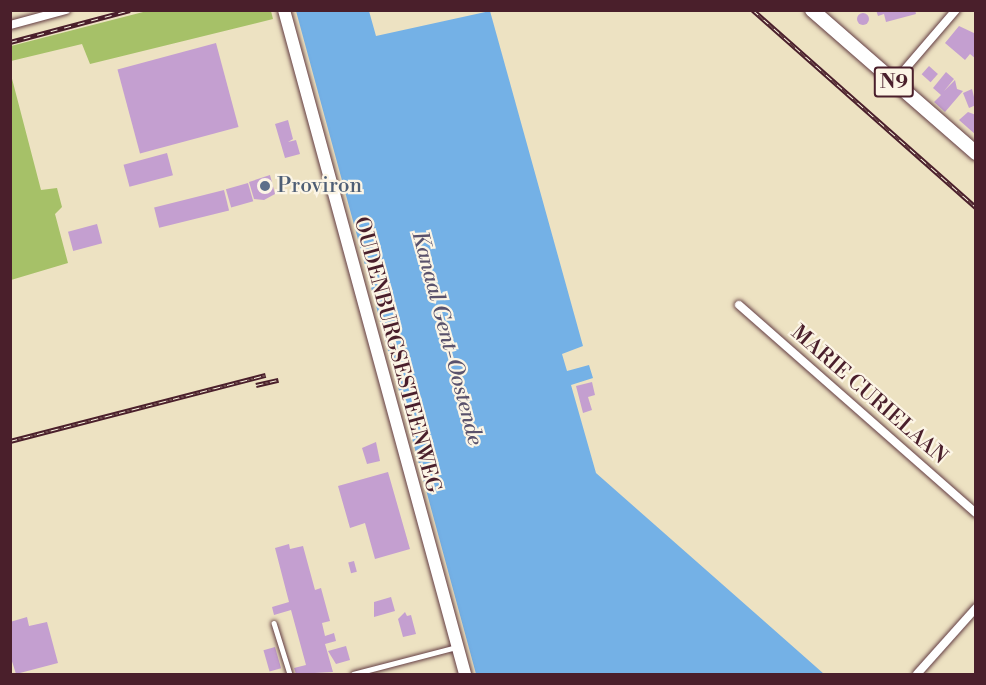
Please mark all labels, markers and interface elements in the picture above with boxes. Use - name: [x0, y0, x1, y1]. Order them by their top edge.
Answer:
- road number: N9: [873, 65, 915, 99]
- place label: Proviron: [277, 173, 362, 199]
- marker: Proviron: [258, 179, 272, 193]
- street label: OUDENBURGSESTEENWEG: [348, 214, 446, 496]
- water label: Kanaal Gent-Oostende: [406, 228, 488, 448]
- street label: MARIE CURIELAAN: [786, 320, 952, 470]

